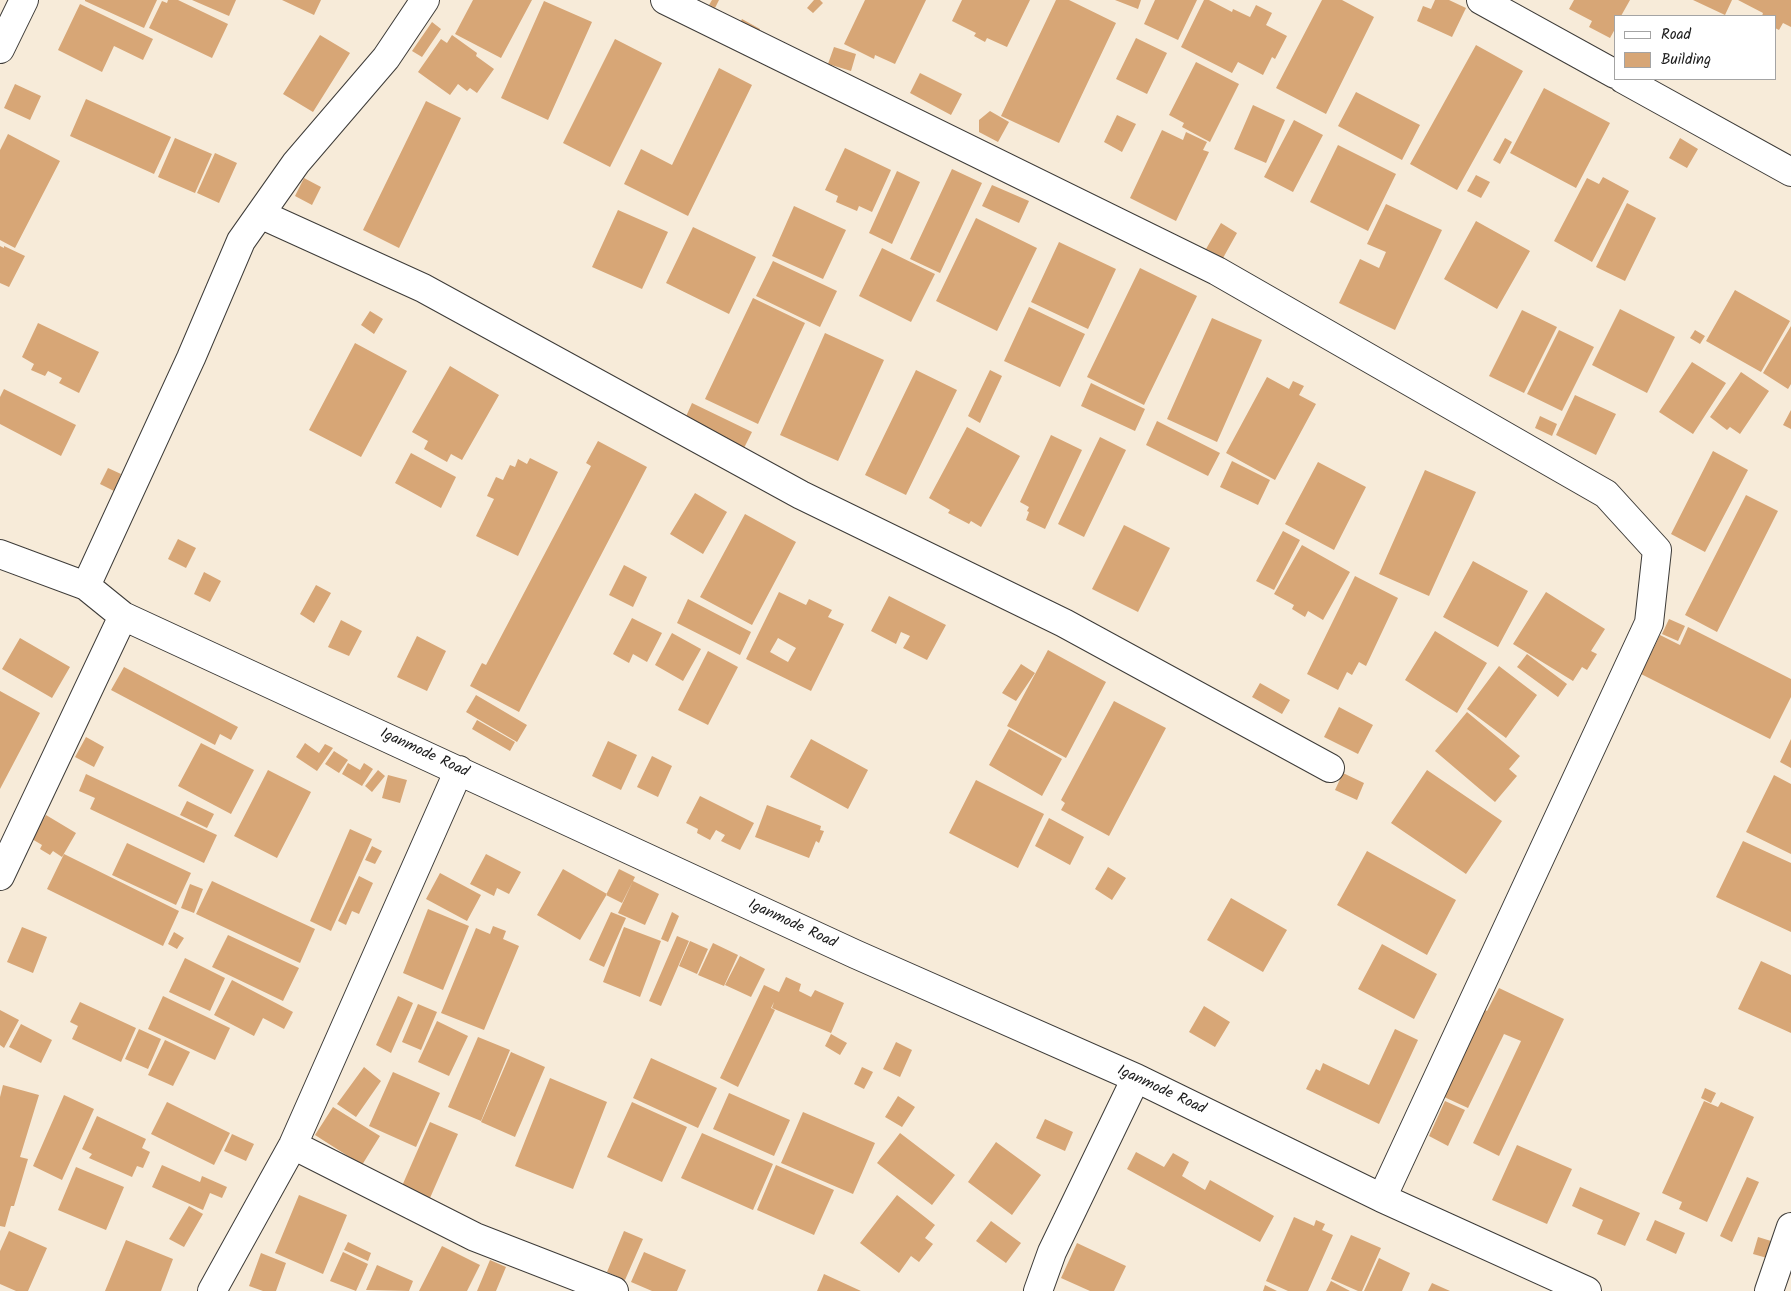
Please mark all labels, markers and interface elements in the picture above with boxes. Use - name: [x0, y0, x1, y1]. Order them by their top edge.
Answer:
- legend: [1614, 15, 1776, 80]
- text: Road: [1661, 23, 1691, 47]
- text: Building: [1661, 48, 1711, 72]
- street label: Iganmode Road: [377, 726, 471, 782]
- street label: Iganmode Road: [745, 897, 839, 953]
- street label: Iganmode Road: [1114, 1063, 1208, 1119]

